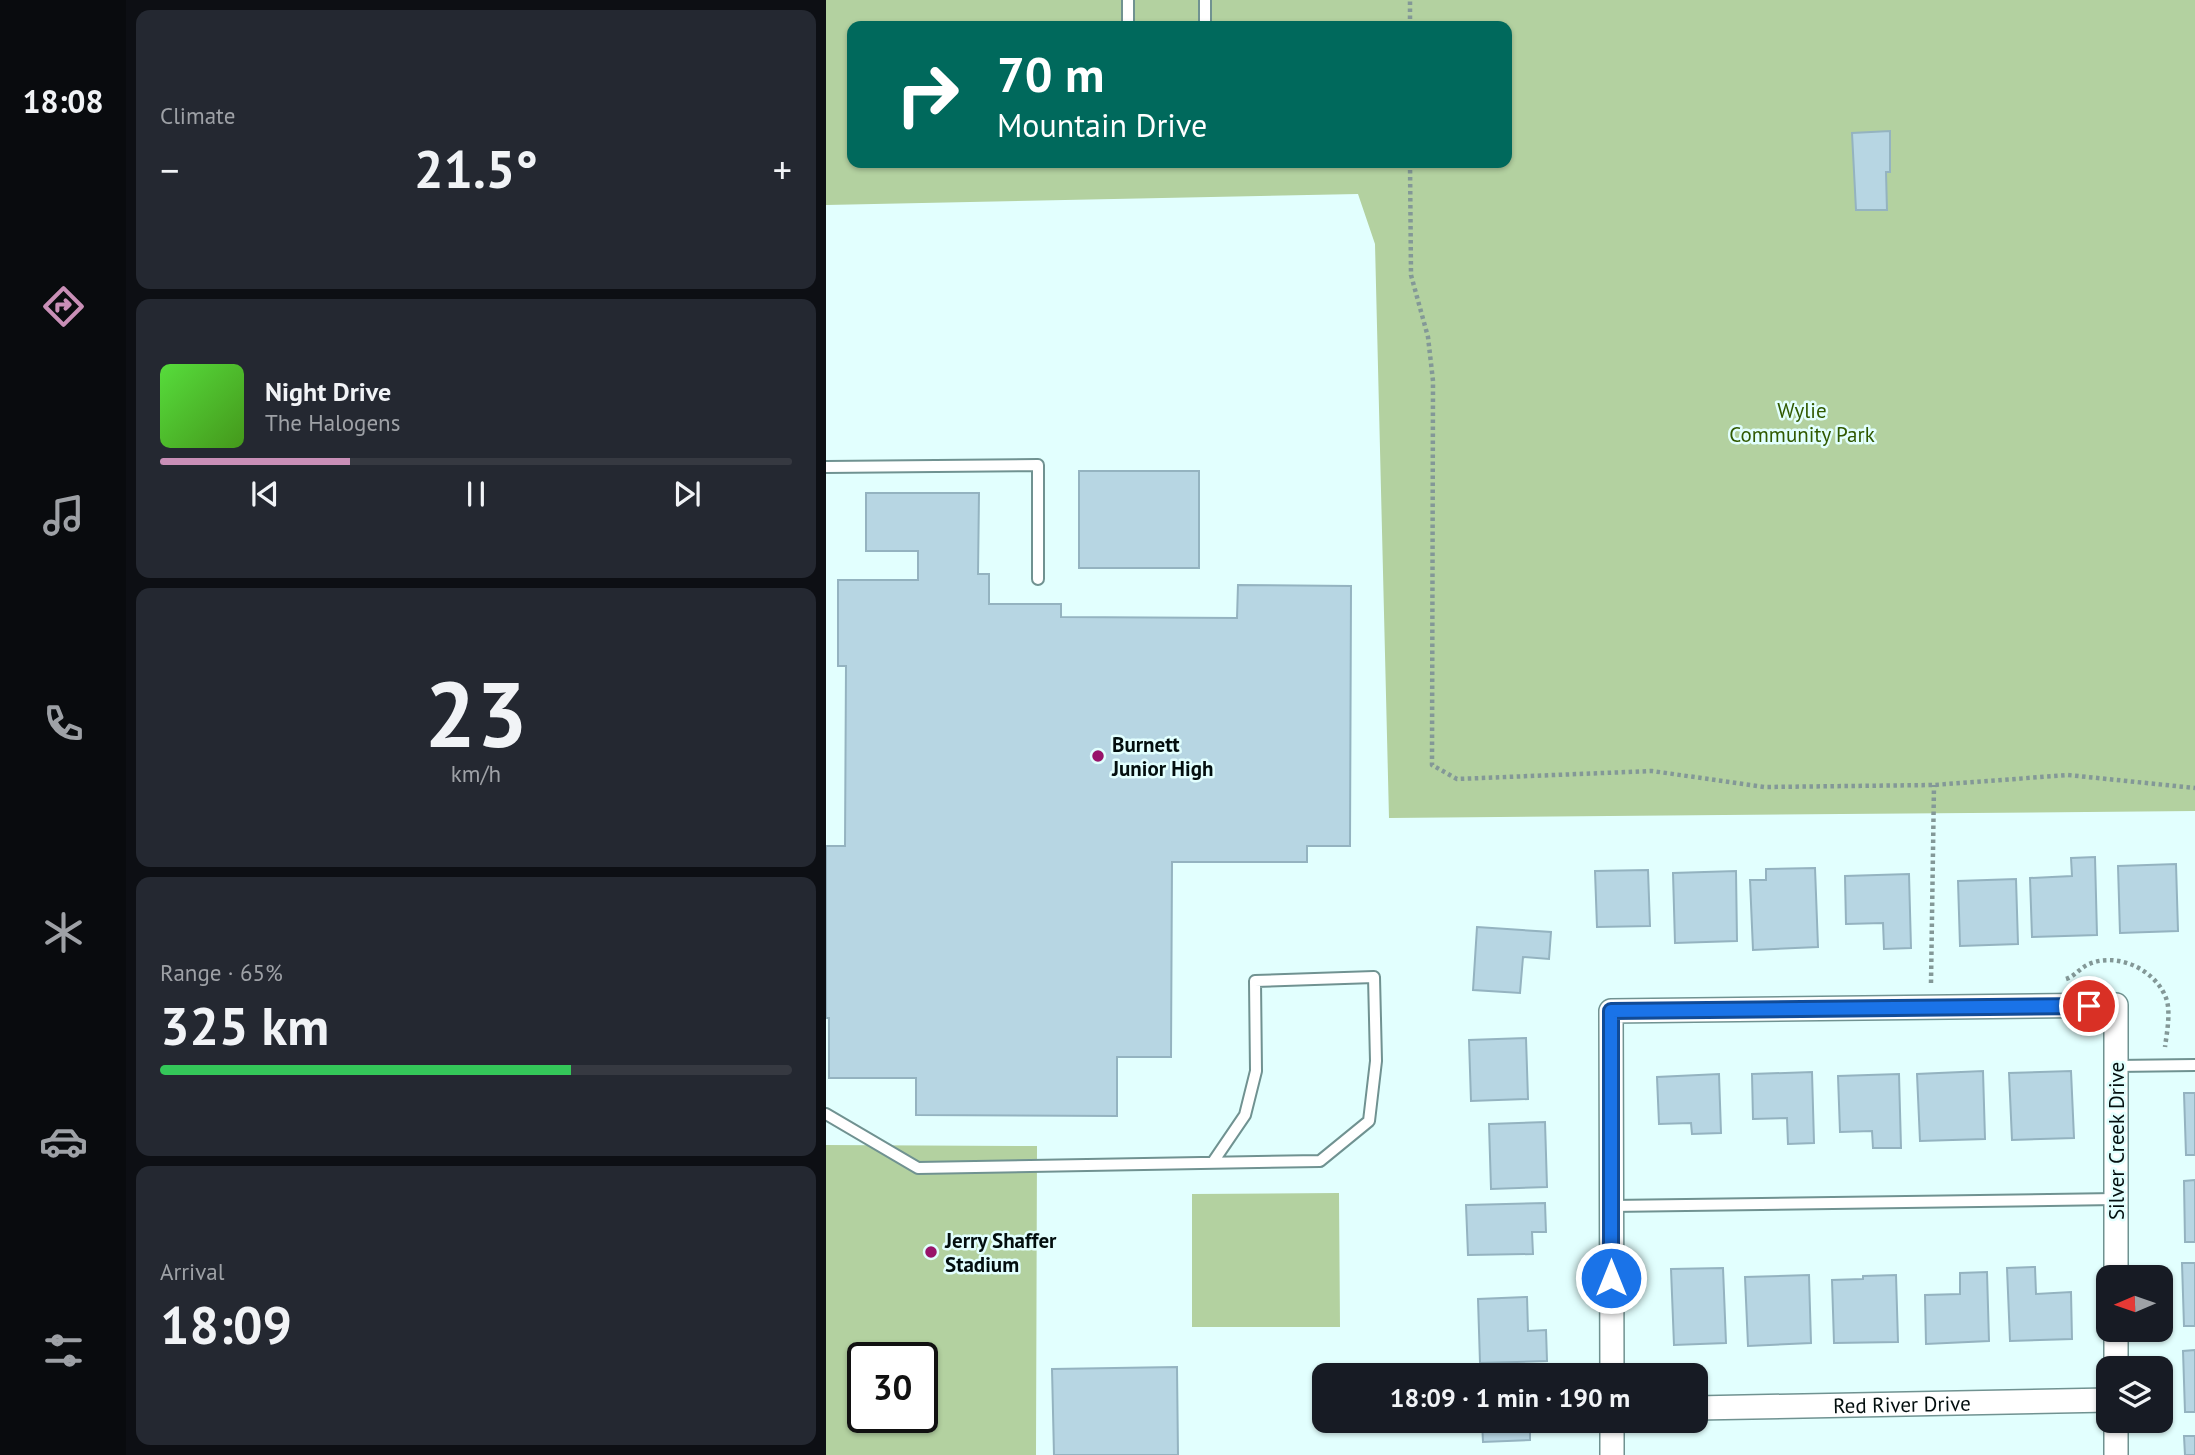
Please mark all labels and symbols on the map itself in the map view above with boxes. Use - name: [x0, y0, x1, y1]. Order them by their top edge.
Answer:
- park label: Wylie Community Park: [1729, 397, 1875, 448]
- place label: Burnett Junior High: [1111, 731, 1213, 782]
- marker: Burnett Junior High: [1090, 748, 1106, 764]
- pin: [2059, 976, 2119, 1036]
- street label: Silver Creek Drive: [2103, 1062, 2130, 1220]
- place label: Jerry Shaffer Stadium: [944, 1227, 1057, 1278]
- position arrow: [1574, 1241, 1648, 1315]
- marker: Jerry Shaffer Stadium: [923, 1244, 939, 1260]
- north arrow: [2096, 1265, 2174, 1342]
- speed limit sign: 30: [847, 1342, 938, 1433]
- street label: Red River Drive: [1833, 1389, 1971, 1419]

